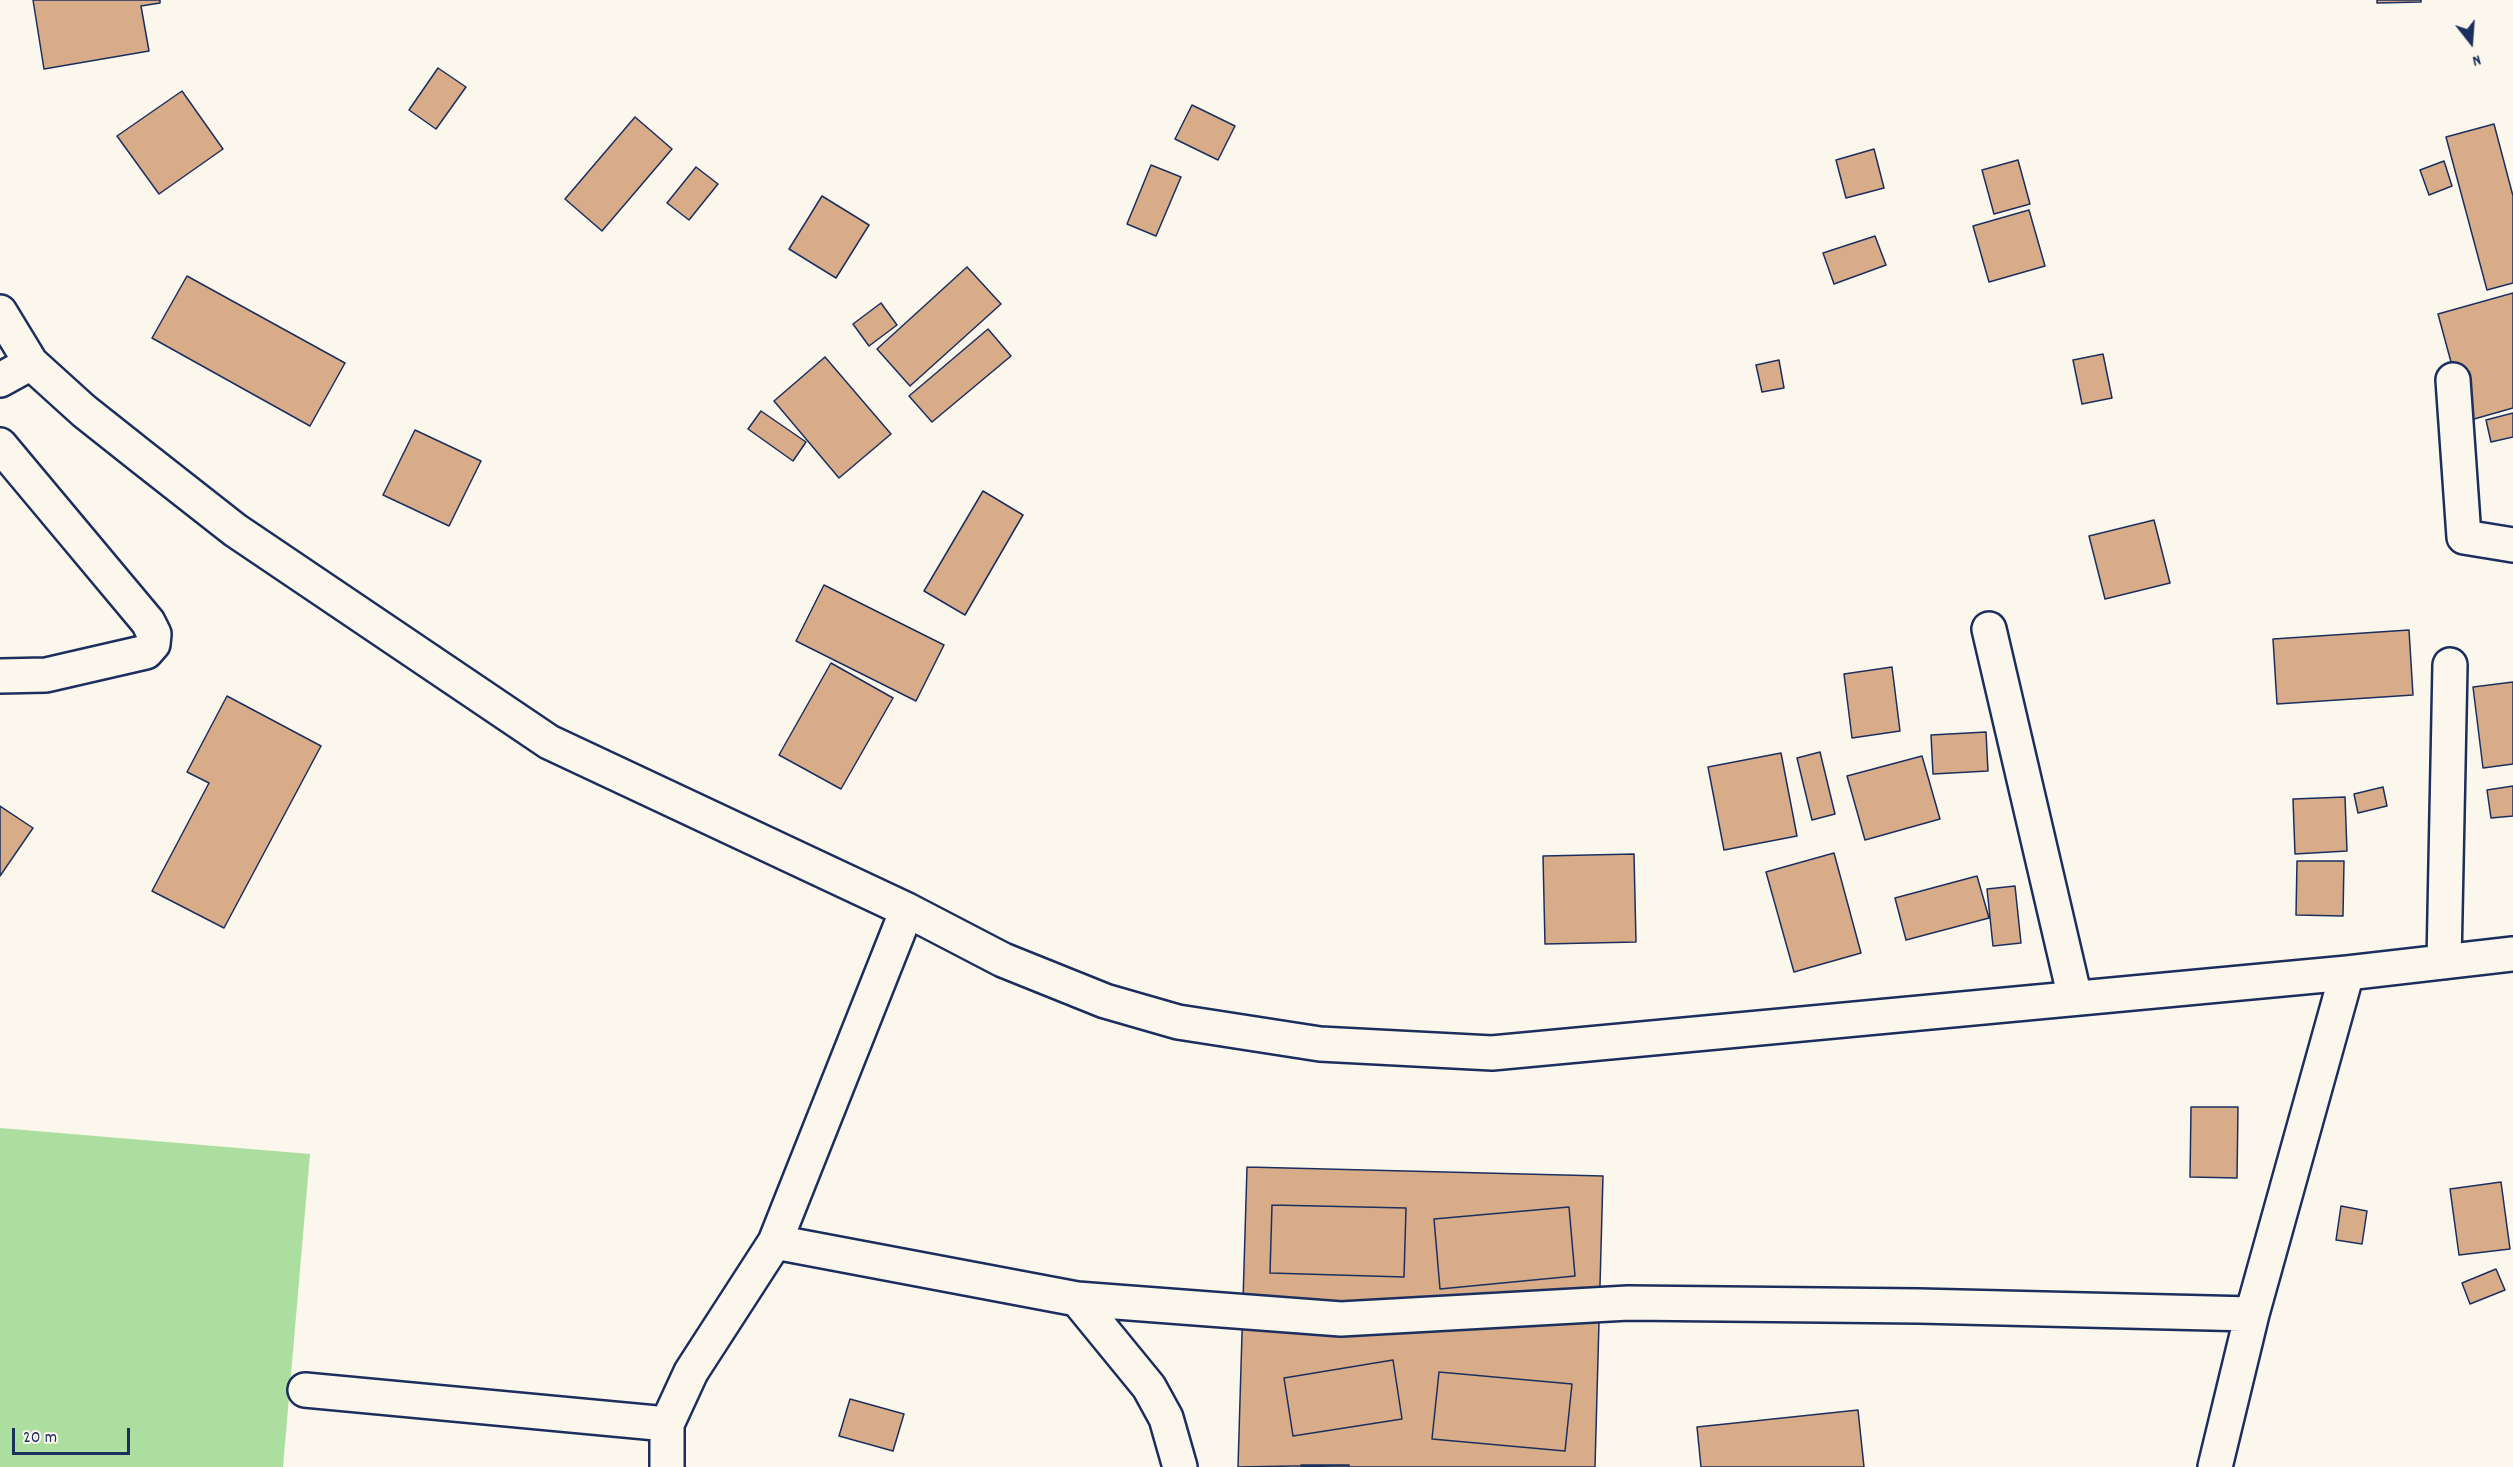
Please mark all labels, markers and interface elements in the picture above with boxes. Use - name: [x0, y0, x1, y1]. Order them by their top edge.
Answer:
- north arrow: [2441, 12, 2501, 72]
- text: N: [2469, 48, 2484, 72]
- scale bar: [15, 1416, 134, 1454]
- text: 20 m: [23, 1426, 57, 1451]

